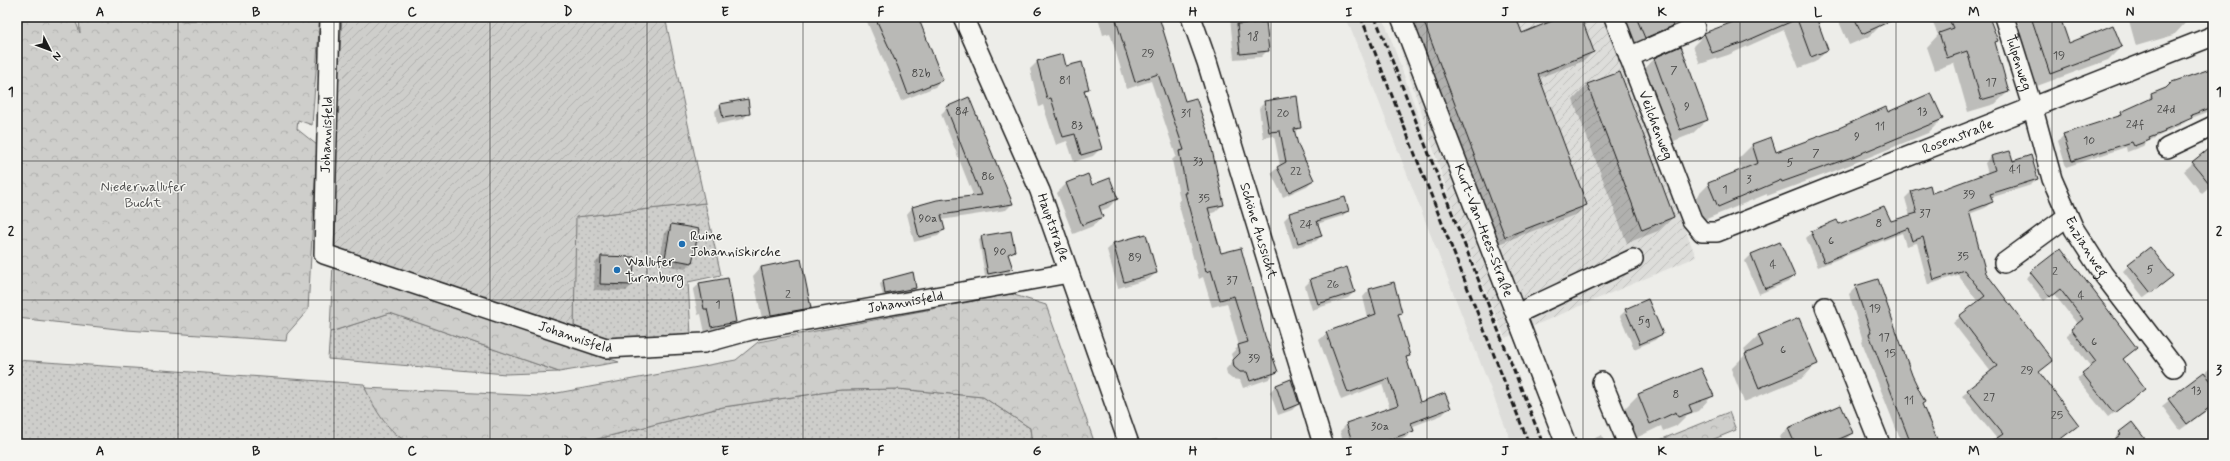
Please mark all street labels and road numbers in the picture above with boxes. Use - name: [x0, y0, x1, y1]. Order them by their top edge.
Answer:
- street label: Tulpenweg: [2001, 33, 2036, 93]
- street label: Veilchenweg: [1634, 88, 1677, 163]
- street label: Johannisfeld: [317, 96, 337, 174]
- street label: Rosenstraße: [1920, 115, 1996, 159]
- street label: Kurt-Van-Hees-Straße: [1450, 162, 1517, 300]
- street label: Schöne Aussicht: [1235, 180, 1282, 282]
- street label: Hauptstraße: [1033, 191, 1073, 264]
- street label: Enzianweg: [2061, 214, 2112, 282]
- street label: Johannisfeld: [866, 287, 945, 318]
- street label: Johannisfeld: [536, 317, 613, 357]

